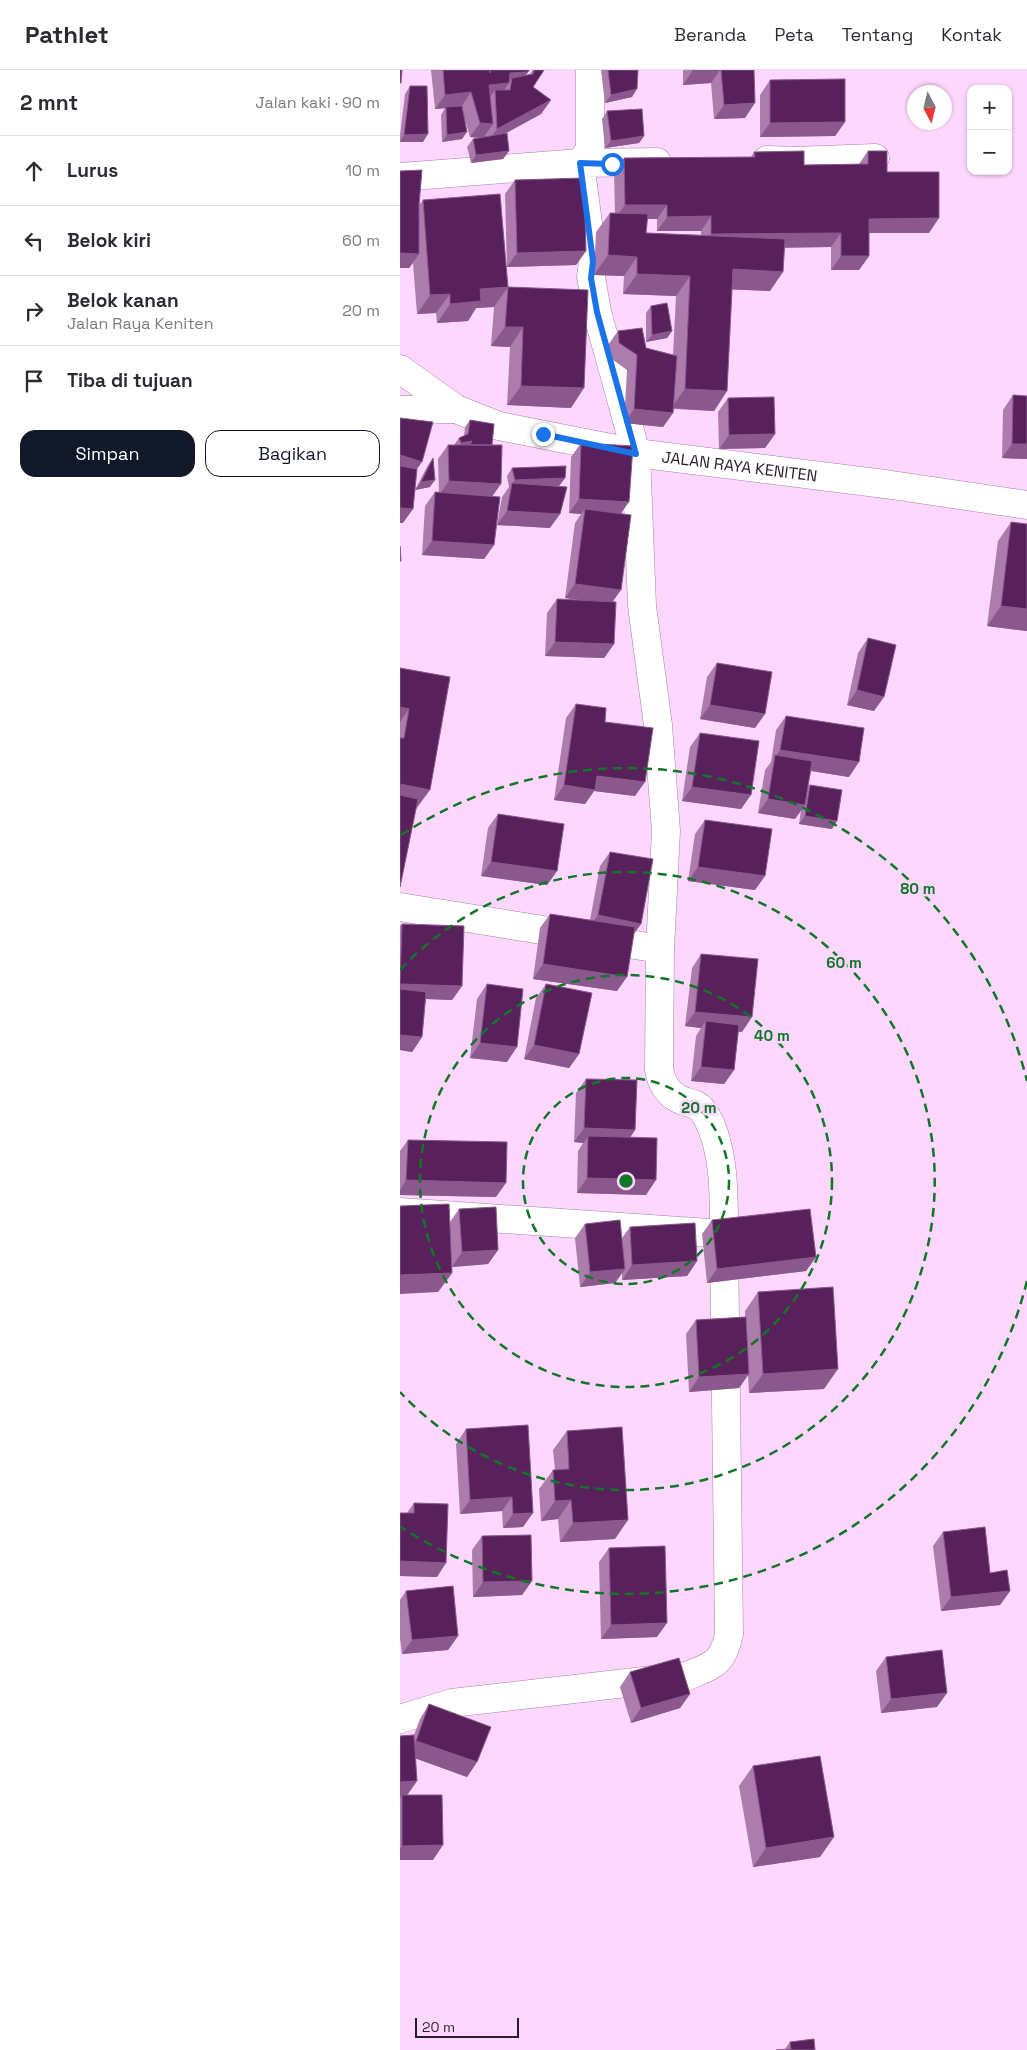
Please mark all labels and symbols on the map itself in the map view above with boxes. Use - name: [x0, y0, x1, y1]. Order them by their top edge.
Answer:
- north arrow: [907, 85, 952, 130]
- route start: [601, 153, 624, 176]
- route end: [532, 423, 555, 446]
- street label: JALAN RAYA KENITEN: [661, 446, 819, 486]
- text: 80 m: [900, 879, 936, 898]
- text: 60 m: [826, 953, 862, 972]
- text: 40 m: [754, 1026, 790, 1045]
- text: 20 m: [681, 1098, 717, 1117]
- centre of rings: [617, 1172, 635, 1190]
- scale bar: [415, 2015, 519, 2038]

